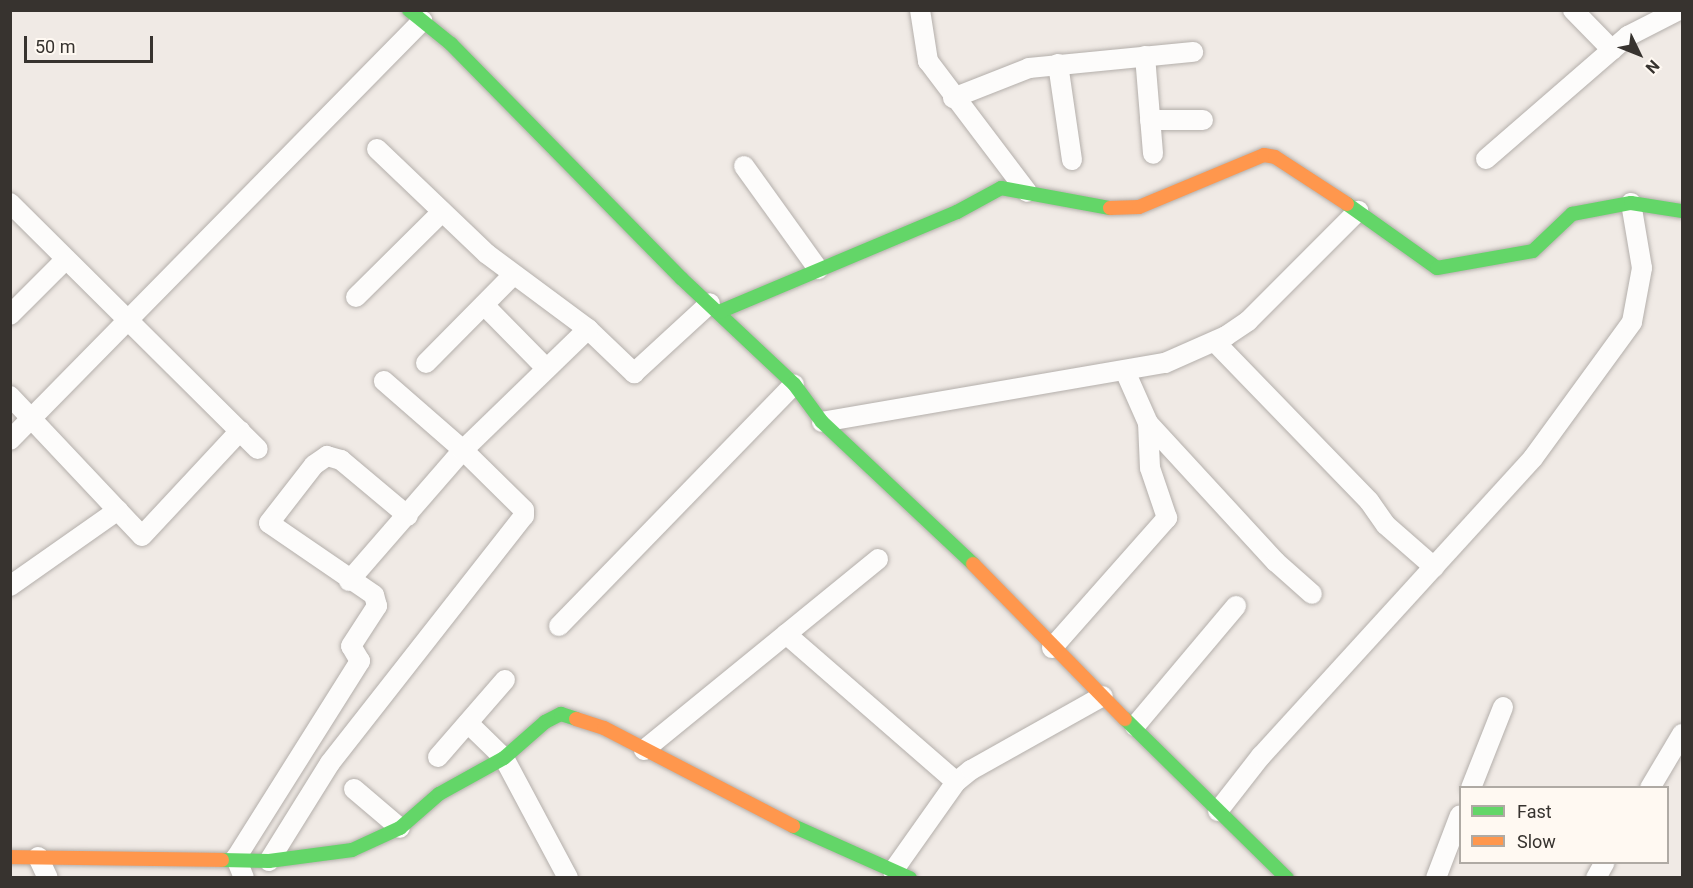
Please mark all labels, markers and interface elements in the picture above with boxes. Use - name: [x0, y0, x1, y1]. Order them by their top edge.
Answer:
- scale bar: [27, 24, 156, 62]
- north arrow: [1609, 24, 1669, 84]
- text: 50 m: [35, 36, 75, 57]
- text: N: [1642, 56, 1663, 77]
- legend: [1459, 786, 1669, 864]
- text: Fast: [1517, 801, 1552, 822]
- text: Slow: [1517, 831, 1556, 852]

